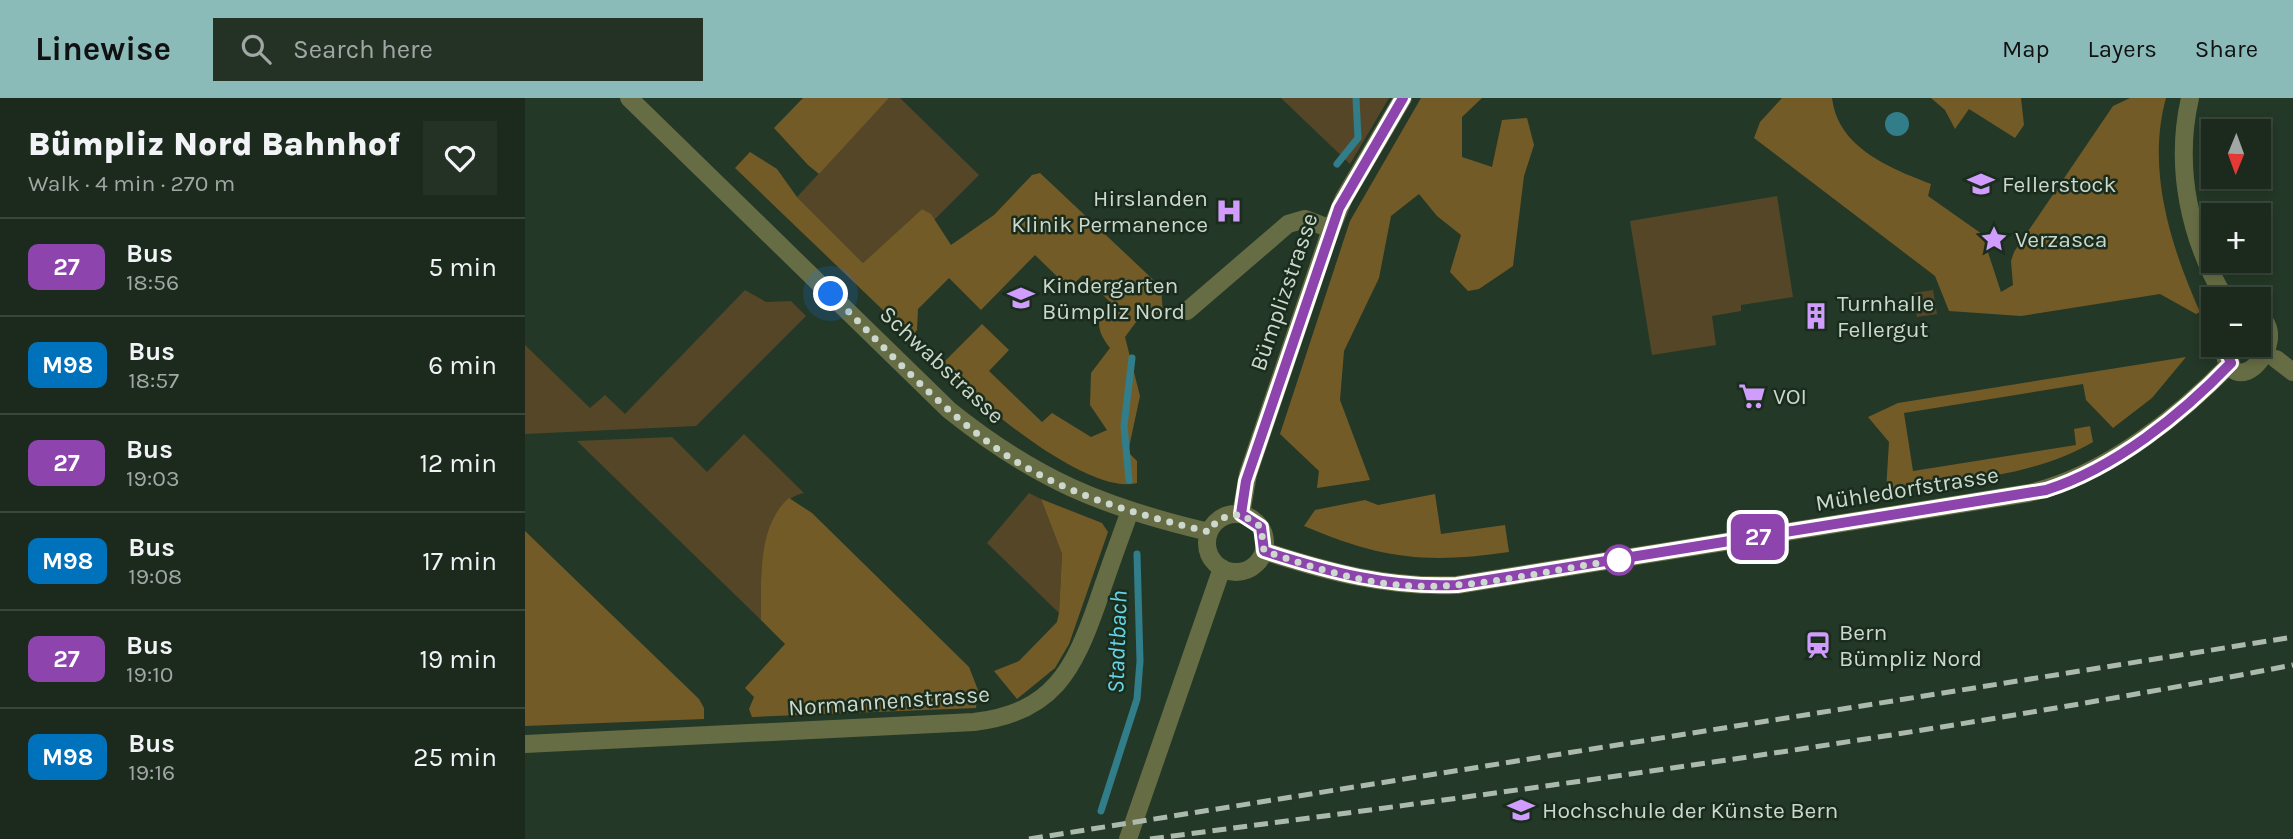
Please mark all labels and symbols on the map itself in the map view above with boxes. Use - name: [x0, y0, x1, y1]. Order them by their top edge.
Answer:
- north arrow: [2201, 119, 2271, 189]
- school or university icon: Fellerstock: [1966, 169, 1996, 199]
- place label: Fellerstock: [2002, 171, 2116, 198]
- place label: Hirslanden Klinik Permanence: [1011, 185, 1208, 238]
- hospital icon: Hirslanden Klinik Permanence: [1214, 196, 1244, 226]
- street label: Bümplizstrasse: [1244, 210, 1324, 374]
- place icon: Verzasca: [1979, 224, 2009, 254]
- place label: Verzasca: [2015, 226, 2108, 253]
- place label: Kindergarten Bümpliz Nord: [1042, 272, 1185, 325]
- your location: [813, 276, 848, 311]
- school or university icon: Kindergarten Bümpliz Nord: [1006, 283, 1036, 313]
- place label: Turnhalle Fellergut: [1837, 290, 1934, 343]
- street label: Schwabstrasse: [874, 300, 1010, 430]
- building icon: Turnhalle Fellergut: [1801, 301, 1831, 331]
- supermarket icon: VOI: [1737, 381, 1767, 411]
- place label: VOI: [1773, 383, 1807, 410]
- street label: Mühledorfstrasse: [1813, 461, 2001, 517]
- line badge: 27: [1727, 514, 1789, 560]
- unlabelled marker: [1604, 545, 1634, 575]
- water label: Stadtbach: [1101, 590, 1133, 694]
- place label: Bern Bümpliz Nord: [1839, 619, 1982, 672]
- station icon: Bern Bümpliz Nord: [1803, 630, 1833, 660]
- street label: Normannenstrasse: [787, 680, 991, 722]
- school or university icon: Hochschule der Künste Bern: [1506, 795, 1536, 825]
- place label: Hochschule der Künste Bern: [1542, 797, 1838, 824]

